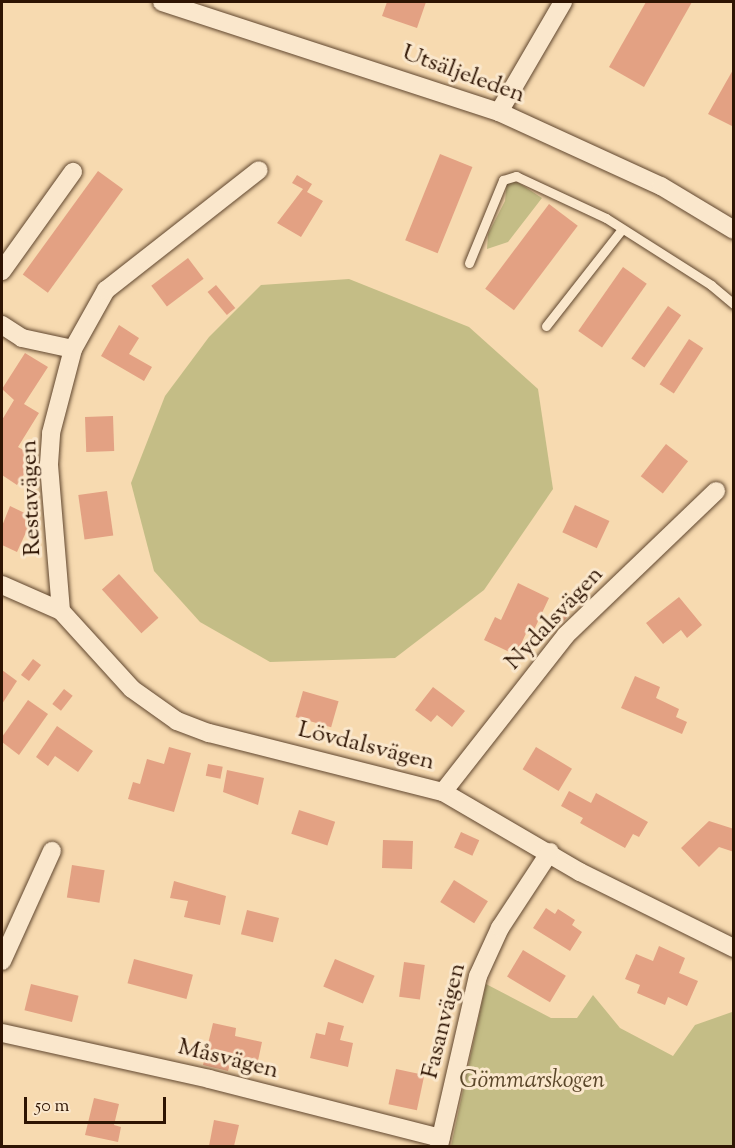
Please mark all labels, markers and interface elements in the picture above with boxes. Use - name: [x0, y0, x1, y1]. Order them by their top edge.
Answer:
- street label: Utsäljeleden: [398, 39, 528, 111]
- street label: Restavägen: [16, 439, 48, 557]
- street label: Nydalsvägen: [500, 561, 610, 677]
- street label: Lövdalsvägen: [295, 716, 437, 778]
- street label: Fasanvägen: [417, 960, 473, 1082]
- street label: Måsvägen: [175, 1034, 281, 1086]
- park label: Gömmarskogen: [459, 1068, 605, 1096]
- scale bar: [27, 1085, 170, 1123]
- text: 50 m: [35, 1094, 69, 1120]

